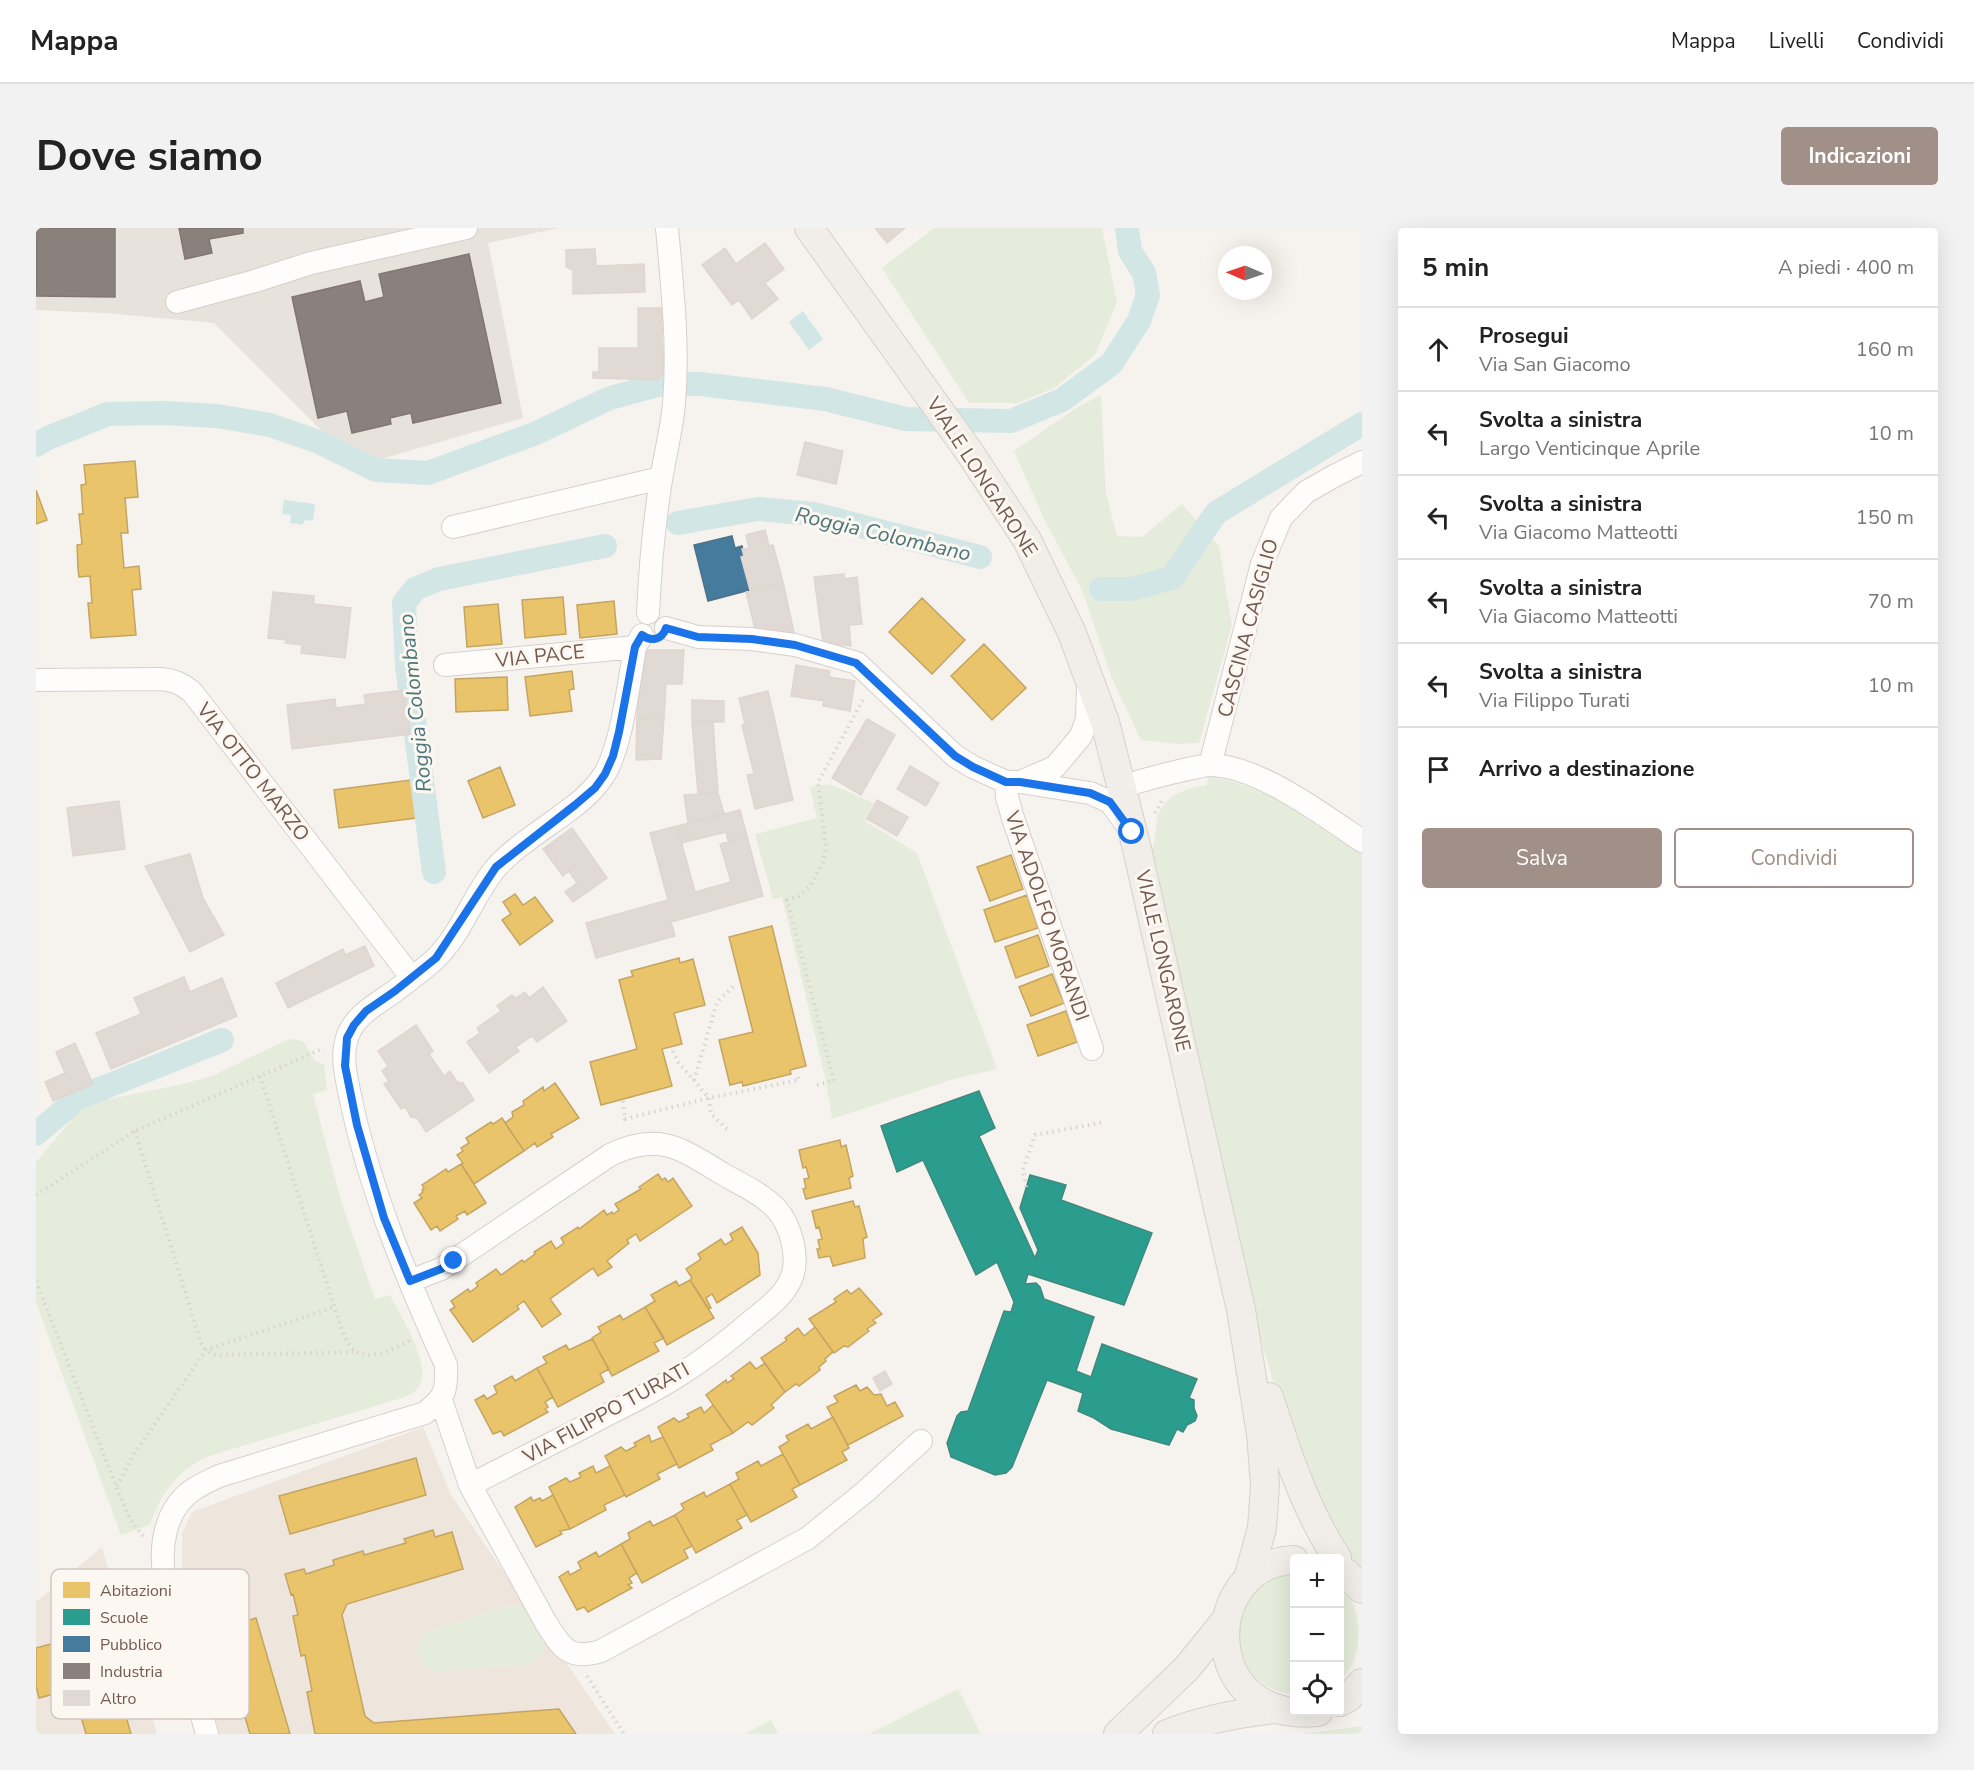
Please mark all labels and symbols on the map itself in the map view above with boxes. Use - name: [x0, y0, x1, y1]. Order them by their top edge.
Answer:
- north arrow: [1218, 246, 1272, 300]
- street label: VIALE LONGARONE: [920, 391, 1044, 562]
- water label: Roggia Colombano: [792, 500, 974, 568]
- street label: CASCINA CASIGLIO: [1211, 536, 1285, 720]
- water label: Roggia Colombano: [392, 612, 438, 794]
- street label: VIA PACE: [493, 638, 586, 674]
- street label: VIA OTTO MARZO: [190, 696, 316, 847]
- street label: VIA ADOLFO MORANDI: [998, 807, 1096, 1025]
- route start: [1118, 818, 1144, 844]
- street label: VIALE LONGARONE: [1129, 867, 1197, 1054]
- route end: [440, 1247, 466, 1273]
- street label: VIA FILIPPO TURATI: [517, 1356, 694, 1470]
- legend: [51, 1569, 249, 1719]
- text: Abitazioni: [100, 1580, 172, 1602]
- text: Scuole: [100, 1607, 148, 1629]
- text: Pubblico: [100, 1634, 162, 1656]
- text: Industria: [100, 1661, 163, 1683]
- text: Altro: [100, 1688, 136, 1710]

